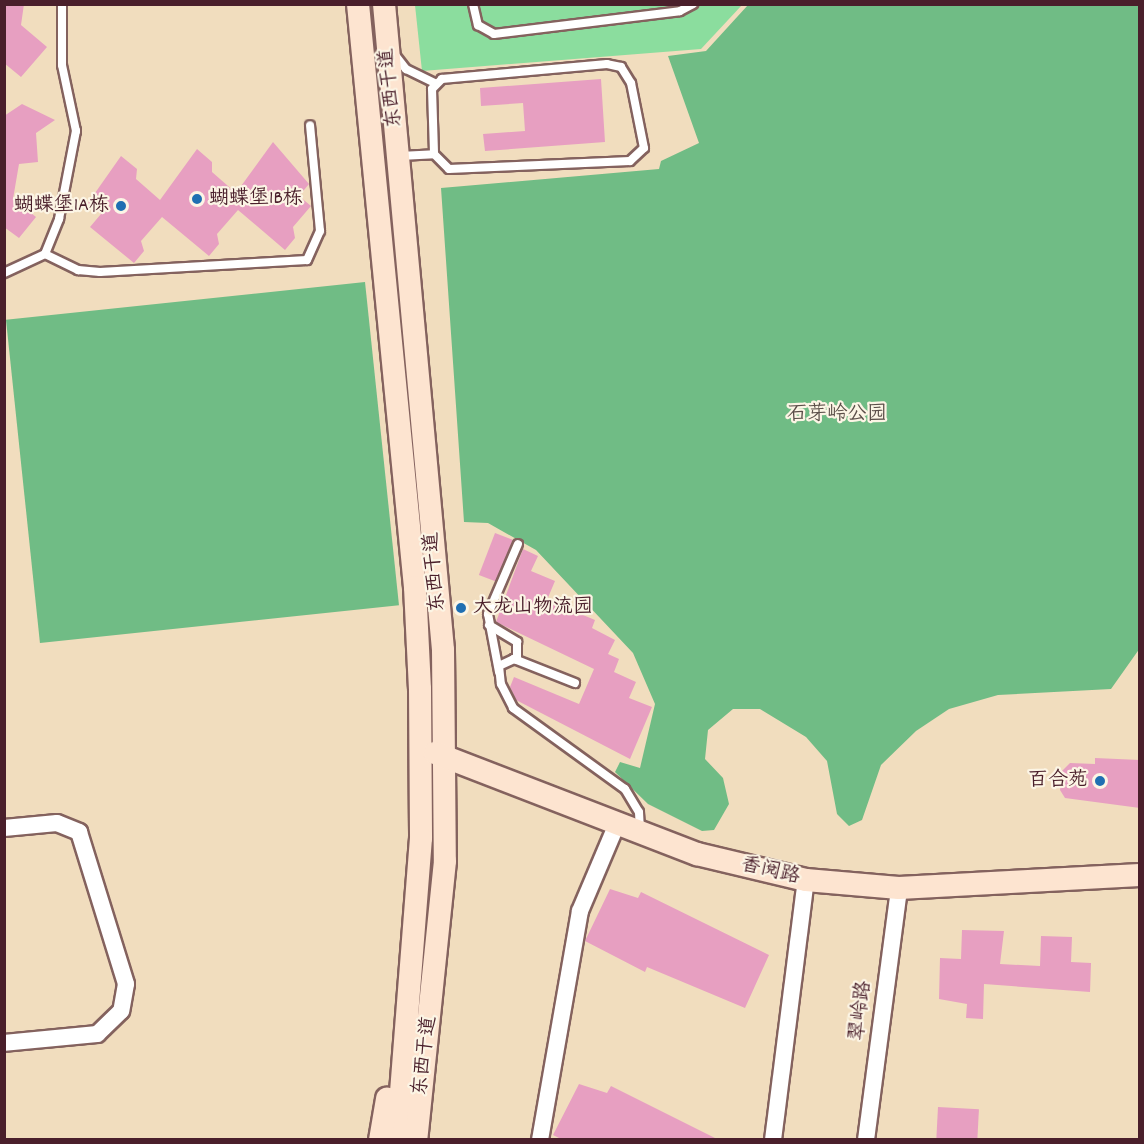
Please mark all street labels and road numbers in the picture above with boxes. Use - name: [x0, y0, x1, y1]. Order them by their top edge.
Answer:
- street label: 东西干道: [376, 47, 408, 129]
- street label: 东西干道: [421, 531, 451, 613]
- street label: 香阅路: [738, 854, 802, 890]
- street label: 翠岭路: [846, 980, 878, 1042]
- street label: 东西干道: [409, 1015, 443, 1097]

